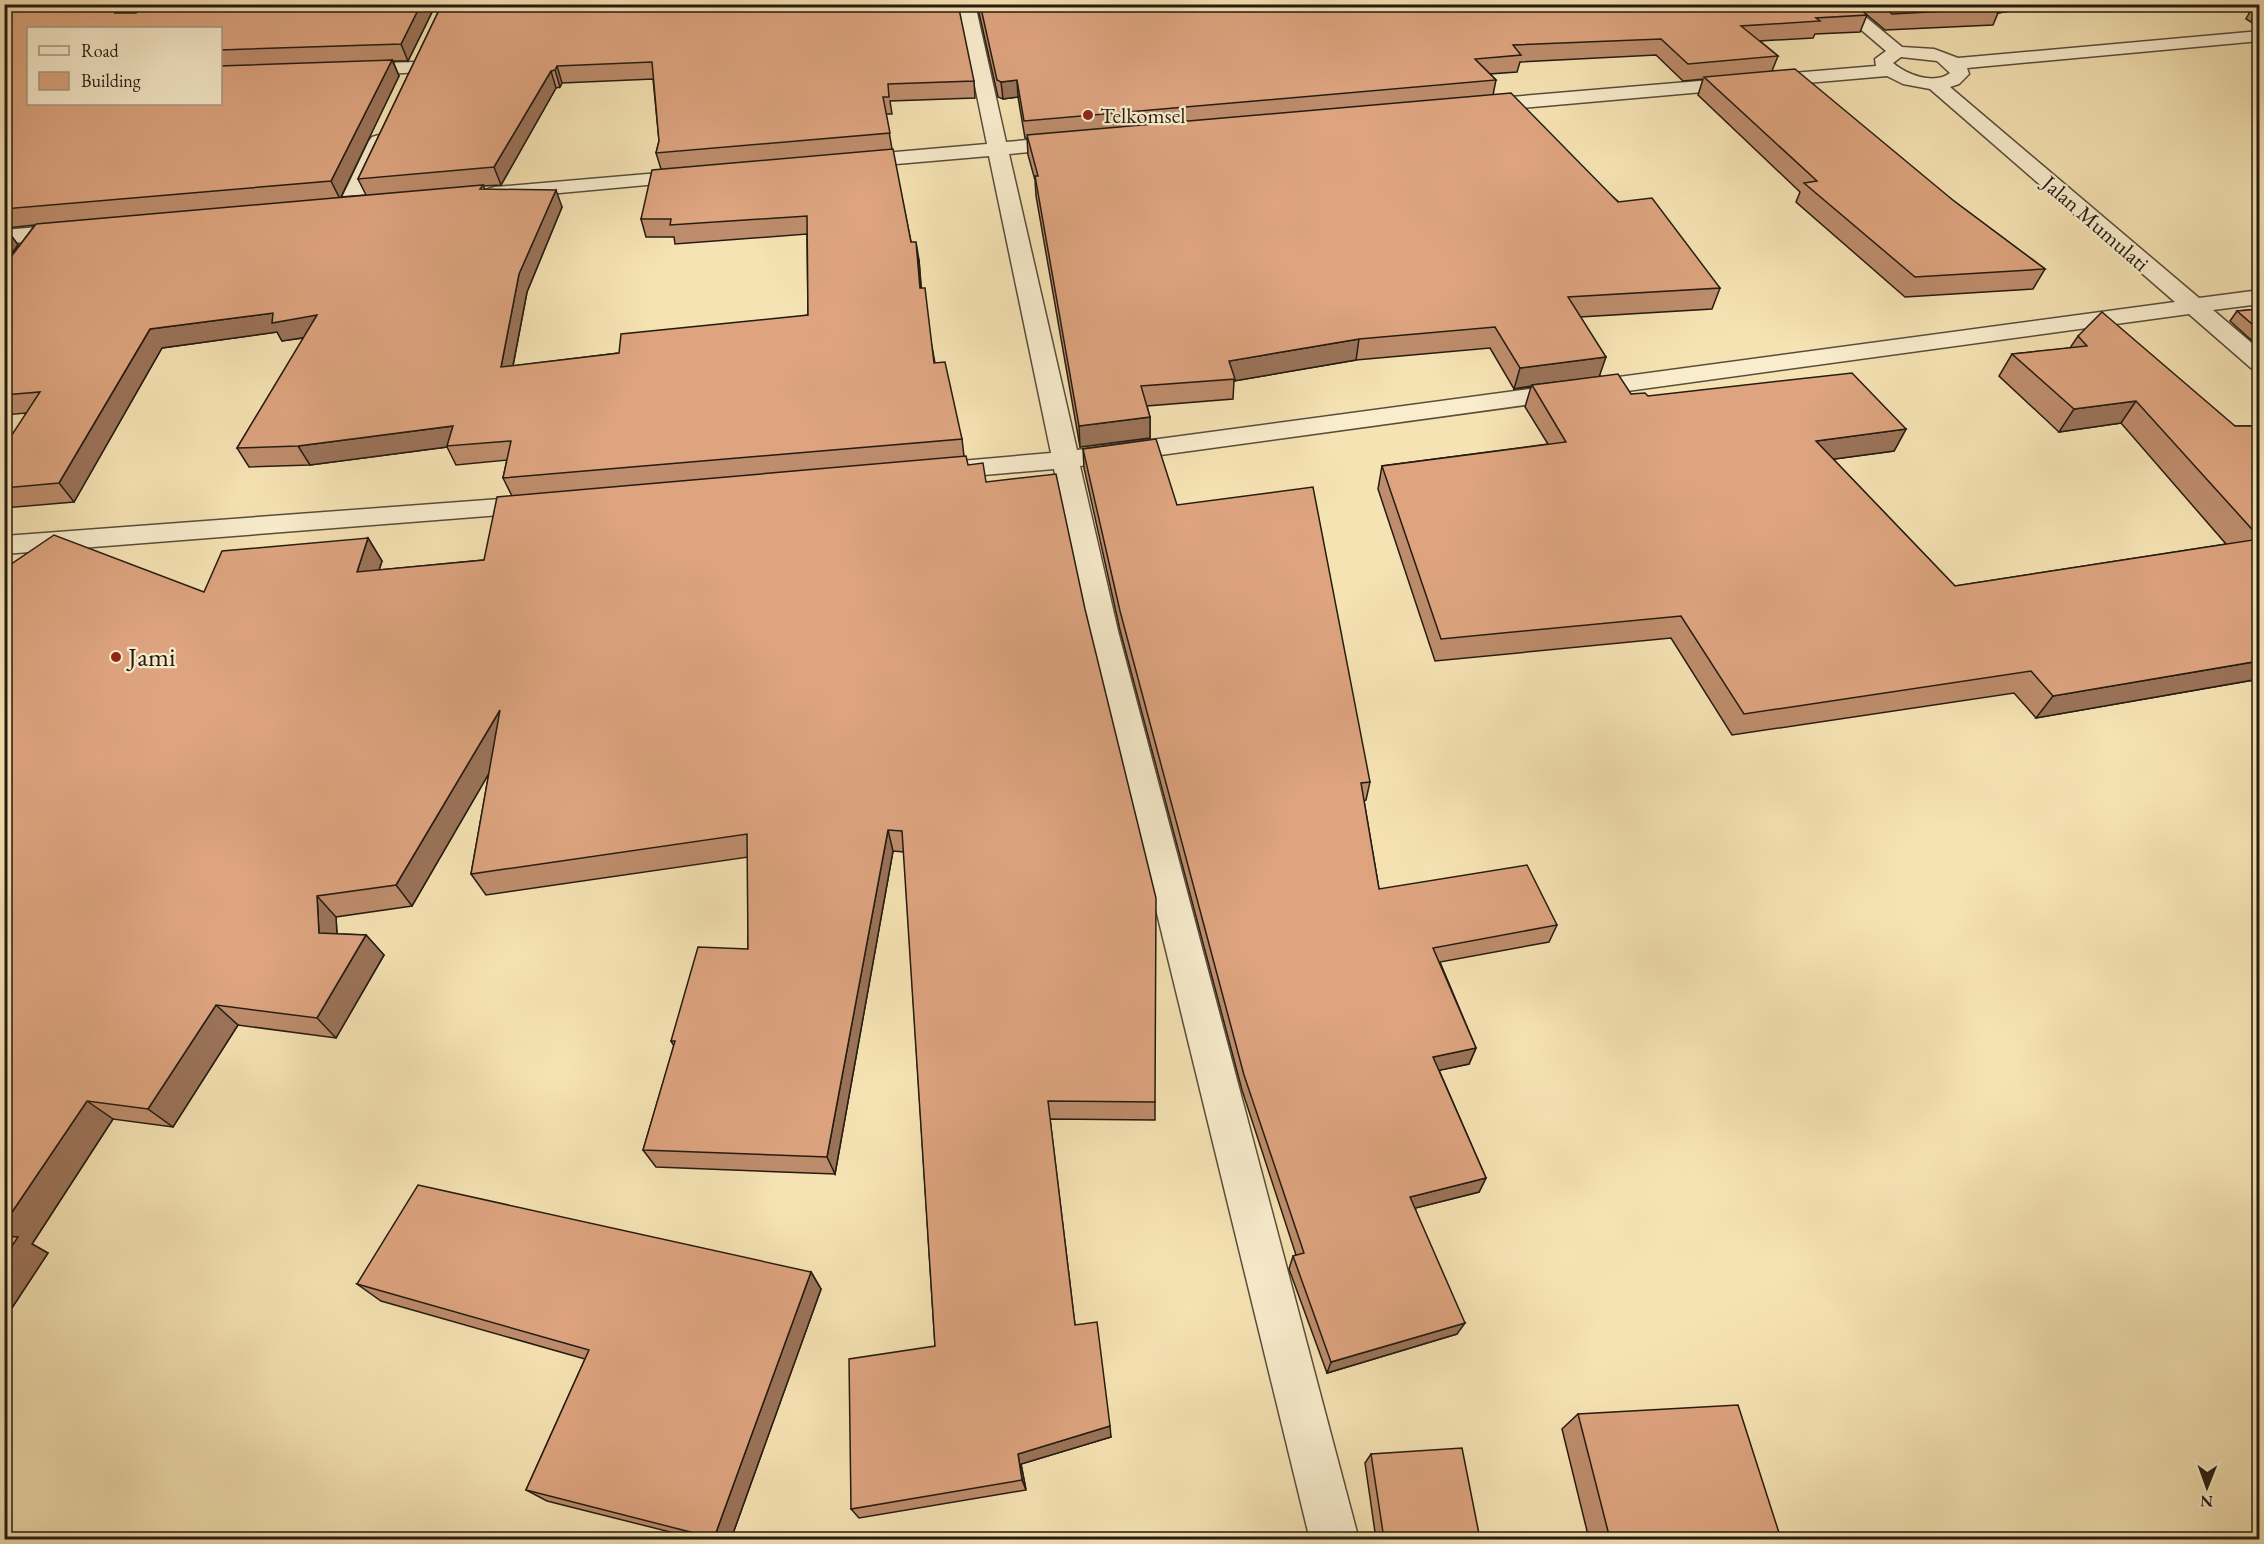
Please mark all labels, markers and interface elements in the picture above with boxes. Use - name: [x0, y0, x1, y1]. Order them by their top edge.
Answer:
- legend: [27, 27, 222, 105]
- text: Road: [81, 39, 120, 62]
- text: Building: [81, 69, 141, 92]
- place label: Telkomsel: [1100, 101, 1186, 130]
- marker: Telkomsel: [1081, 108, 1095, 122]
- street label: Jalan Mumulati: [2035, 168, 2155, 278]
- place label: Jami: [126, 639, 176, 674]
- marker: Jami: [109, 650, 123, 664]
- north arrow: [2177, 1457, 2237, 1517]
- text: N: [2200, 1491, 2213, 1512]

